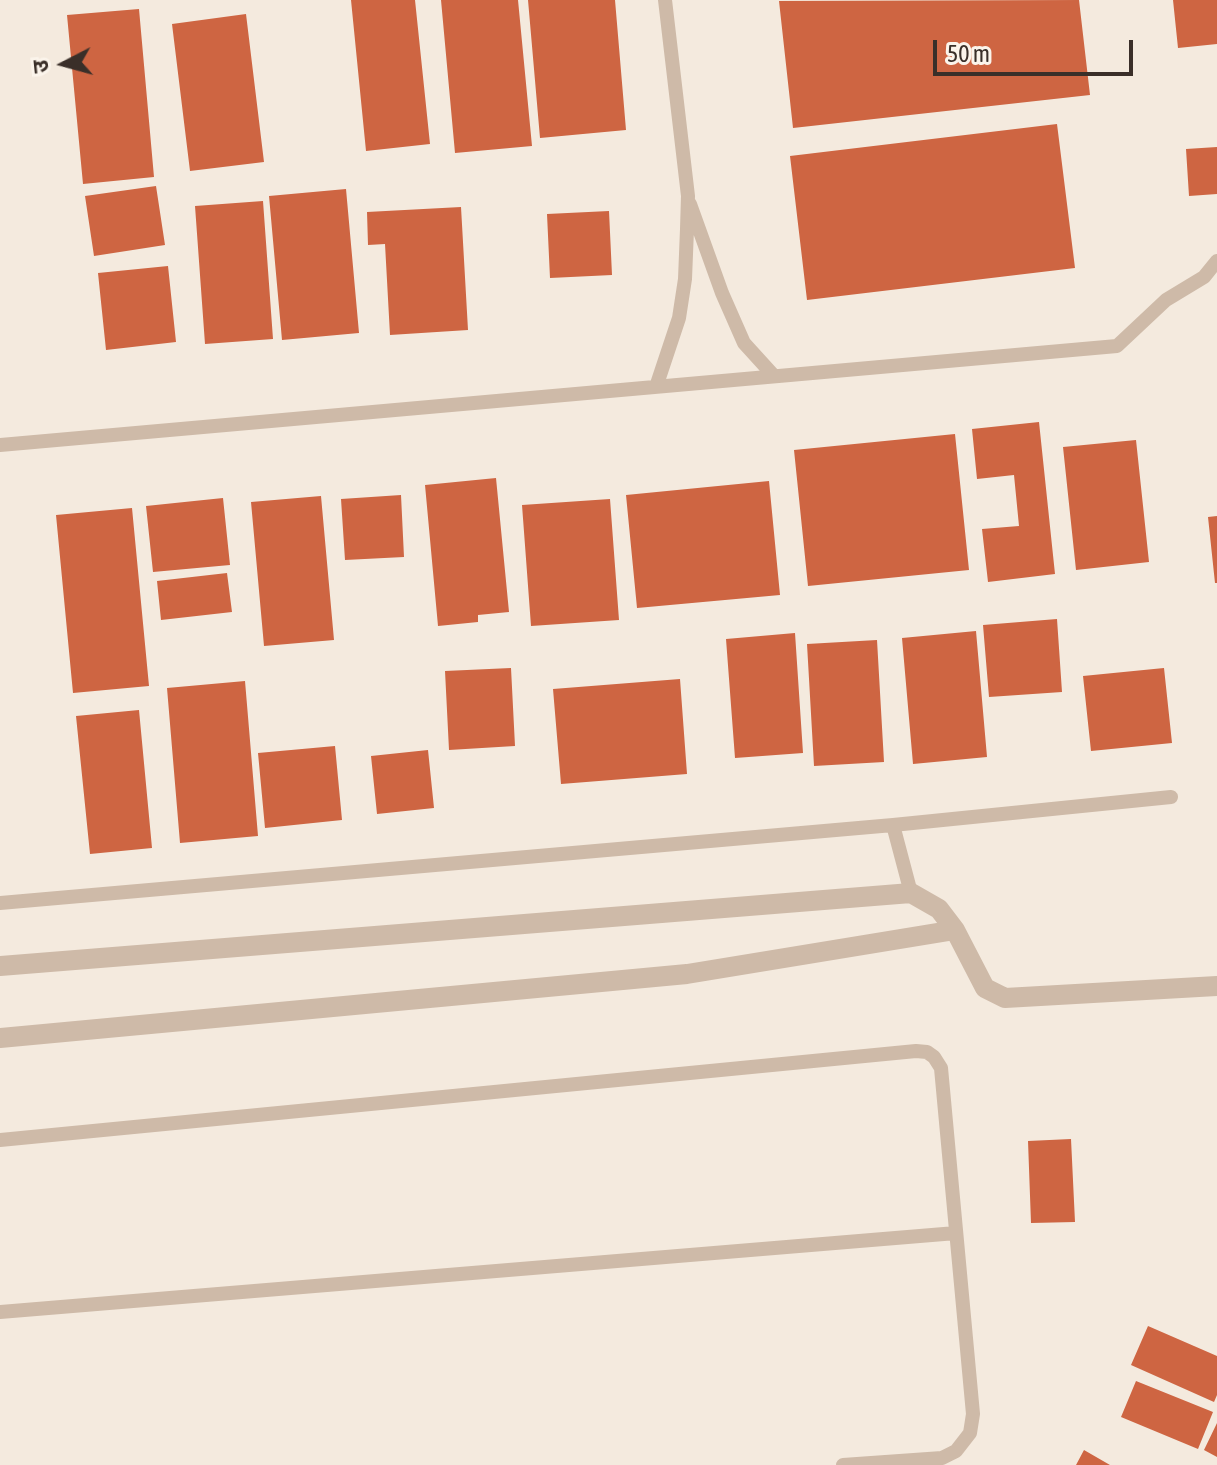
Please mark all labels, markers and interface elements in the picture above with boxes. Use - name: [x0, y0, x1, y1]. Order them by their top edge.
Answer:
- north arrow: [24, 24, 104, 104]
- scale bar: [937, 24, 1137, 74]
- text: 50 m: [947, 40, 990, 67]
- text: उ: [27, 59, 54, 74]

